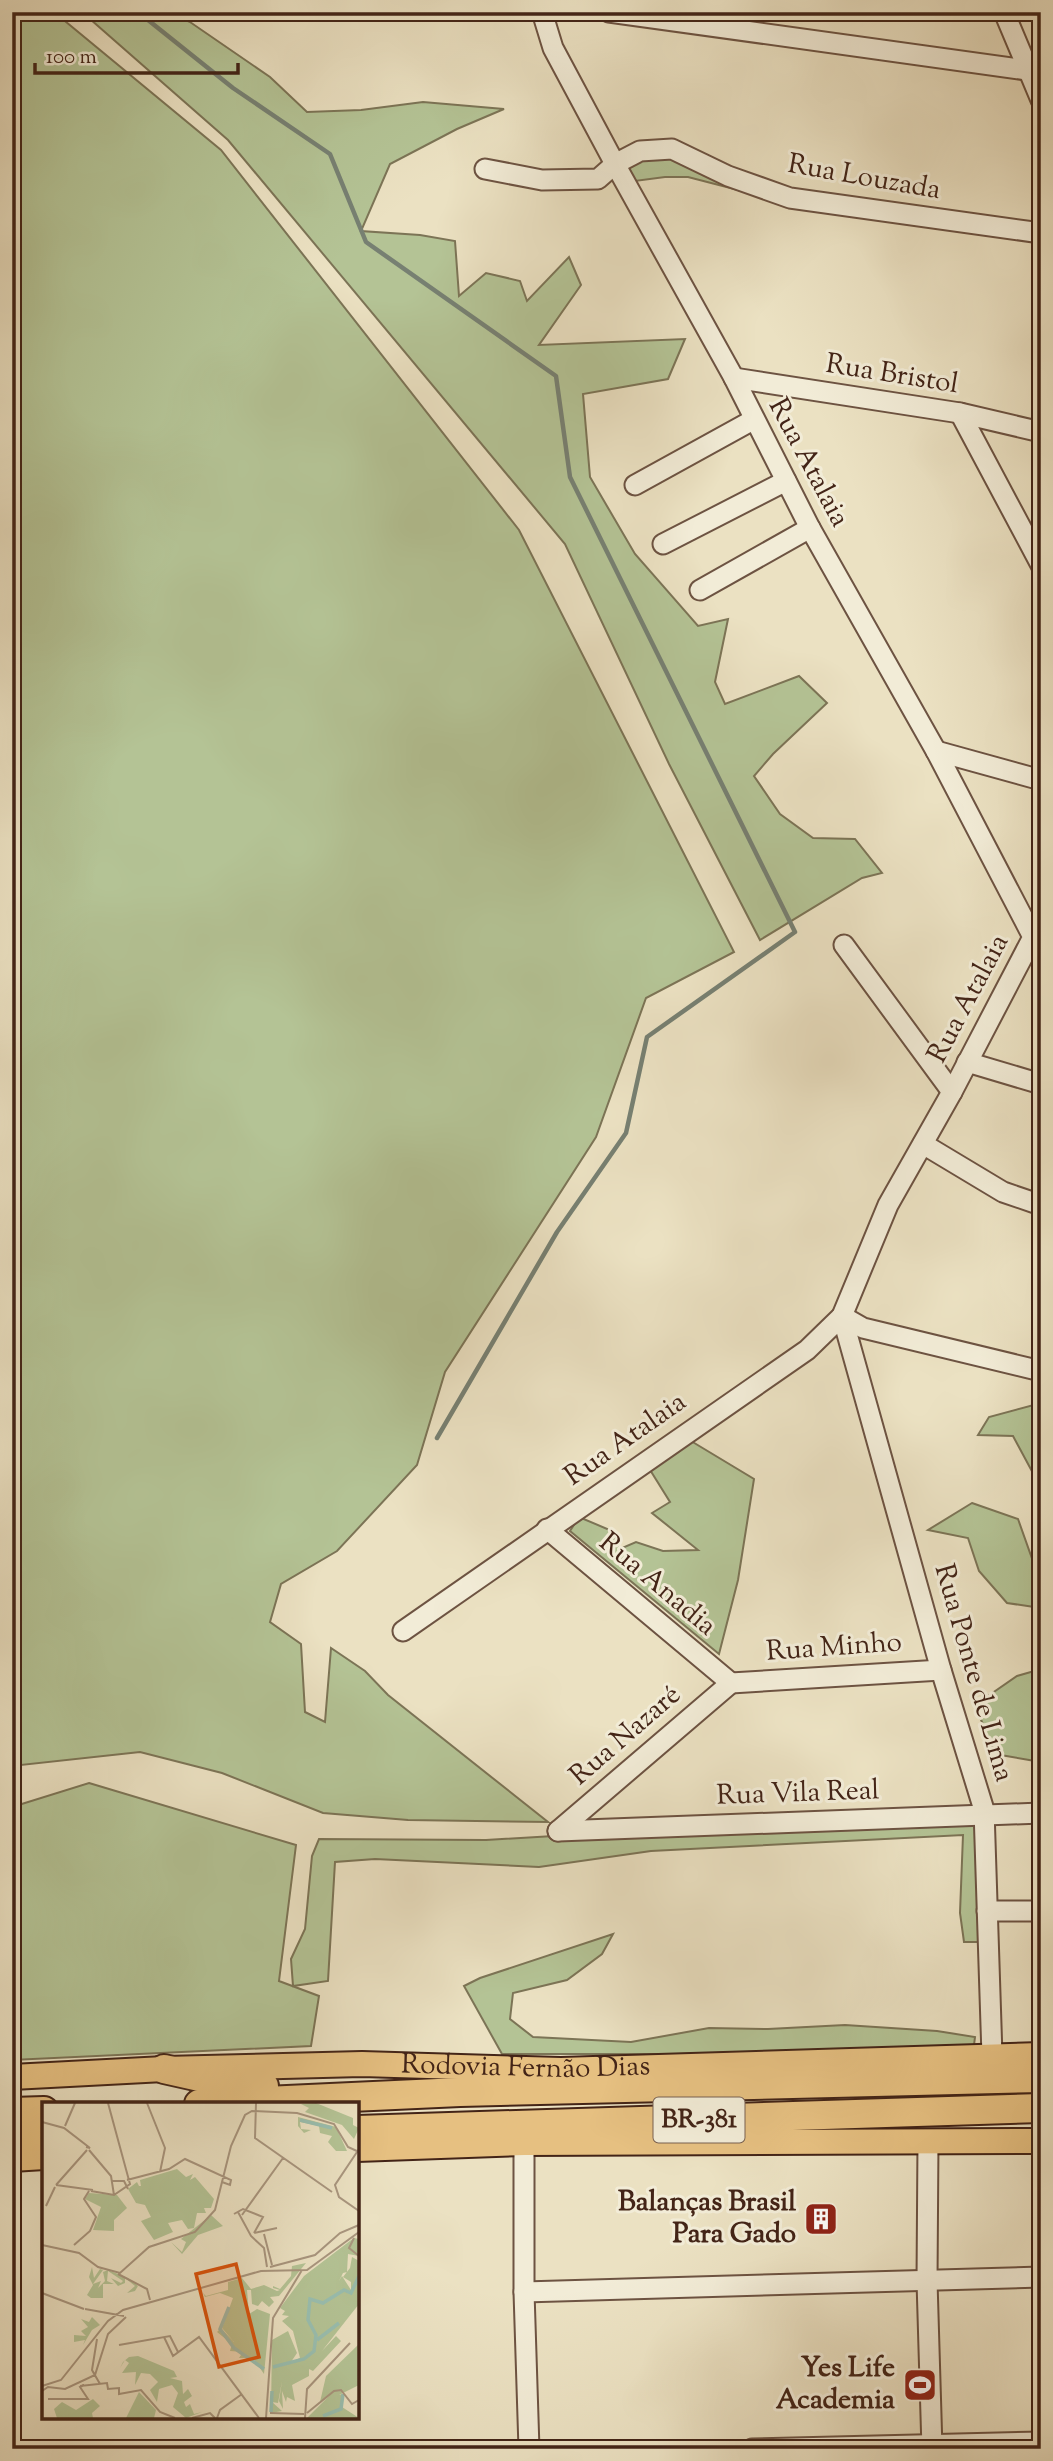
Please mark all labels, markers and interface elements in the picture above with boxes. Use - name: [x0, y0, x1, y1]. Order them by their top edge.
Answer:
- scale bar: [35, 32, 238, 76]
- text: 100 m: [46, 43, 97, 73]
- street label: Rua Louzada: [784, 145, 944, 211]
- street label: Rua Bristol: [823, 345, 961, 405]
- street label: Rua Atalaia: [757, 391, 859, 535]
- street label: Rua Atalaia: [918, 927, 1020, 1071]
- street label: Rua Atalaia: [557, 1383, 695, 1497]
- street label: Rua Anadia: [589, 1524, 725, 1646]
- street label: Rua Ponte de Lima: [923, 1560, 1023, 1786]
- street label: Rua Minho: [765, 1623, 903, 1673]
- street label: Rua Nazaré: [562, 1676, 690, 1796]
- street label: Rua Vila Real: [716, 1771, 880, 1817]
- street label: Rodovia Fernão Dias: [400, 2045, 651, 2090]
- road number: BR-381: [654, 2098, 744, 2142]
- inset map: [42, 2102, 359, 2419]
- place label: Balanças Brasil Para Gado: [618, 2183, 796, 2255]
- building icon: Balanças Brasil Para Gado: [802, 2200, 840, 2238]
- place label: Yes Life Academia: [776, 2349, 895, 2421]
- sports icon: Yes Life Academia: [901, 2366, 939, 2404]

